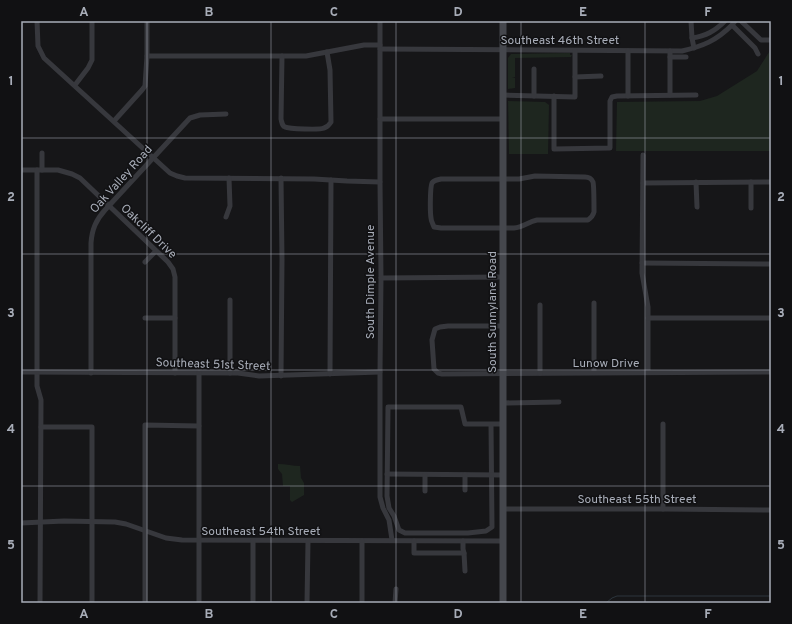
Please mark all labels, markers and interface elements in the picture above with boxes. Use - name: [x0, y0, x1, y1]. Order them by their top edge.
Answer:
- text: A: [79, 5, 89, 21]
- text: B: [205, 5, 214, 21]
- text: C: [330, 5, 338, 21]
- text: D: [453, 5, 463, 21]
- text: E: [579, 5, 587, 21]
- text: F: [704, 5, 712, 21]
- street label: Southeast 46th Street: [501, 33, 619, 49]
- text: 1: [8, 74, 14, 90]
- text: 1: [778, 74, 784, 90]
- street label: Oak Valley Road: [87, 142, 157, 217]
- text: 2: [7, 190, 15, 206]
- text: 2: [777, 190, 785, 206]
- street label: Oakcliff Drive: [117, 201, 180, 263]
- street label: South Dimple Avenue: [363, 225, 379, 339]
- street label: South Sunnylane Road: [485, 251, 501, 373]
- text: 3: [7, 306, 15, 322]
- text: 3: [777, 306, 785, 322]
- street label: Southeast 51st Street: [155, 355, 271, 375]
- street label: Lunow Drive: [573, 356, 639, 372]
- text: 4: [7, 422, 15, 438]
- text: 4: [777, 422, 785, 438]
- street label: Southeast 55th Street: [577, 492, 697, 508]
- street label: Southeast 54th Street: [201, 524, 321, 540]
- text: 5: [7, 538, 15, 554]
- text: 5: [777, 538, 785, 554]
- text: A: [79, 607, 89, 623]
- text: B: [205, 607, 214, 623]
- text: C: [330, 607, 338, 623]
- text: D: [453, 607, 463, 623]
- text: E: [579, 607, 587, 623]
- text: F: [704, 607, 712, 623]

